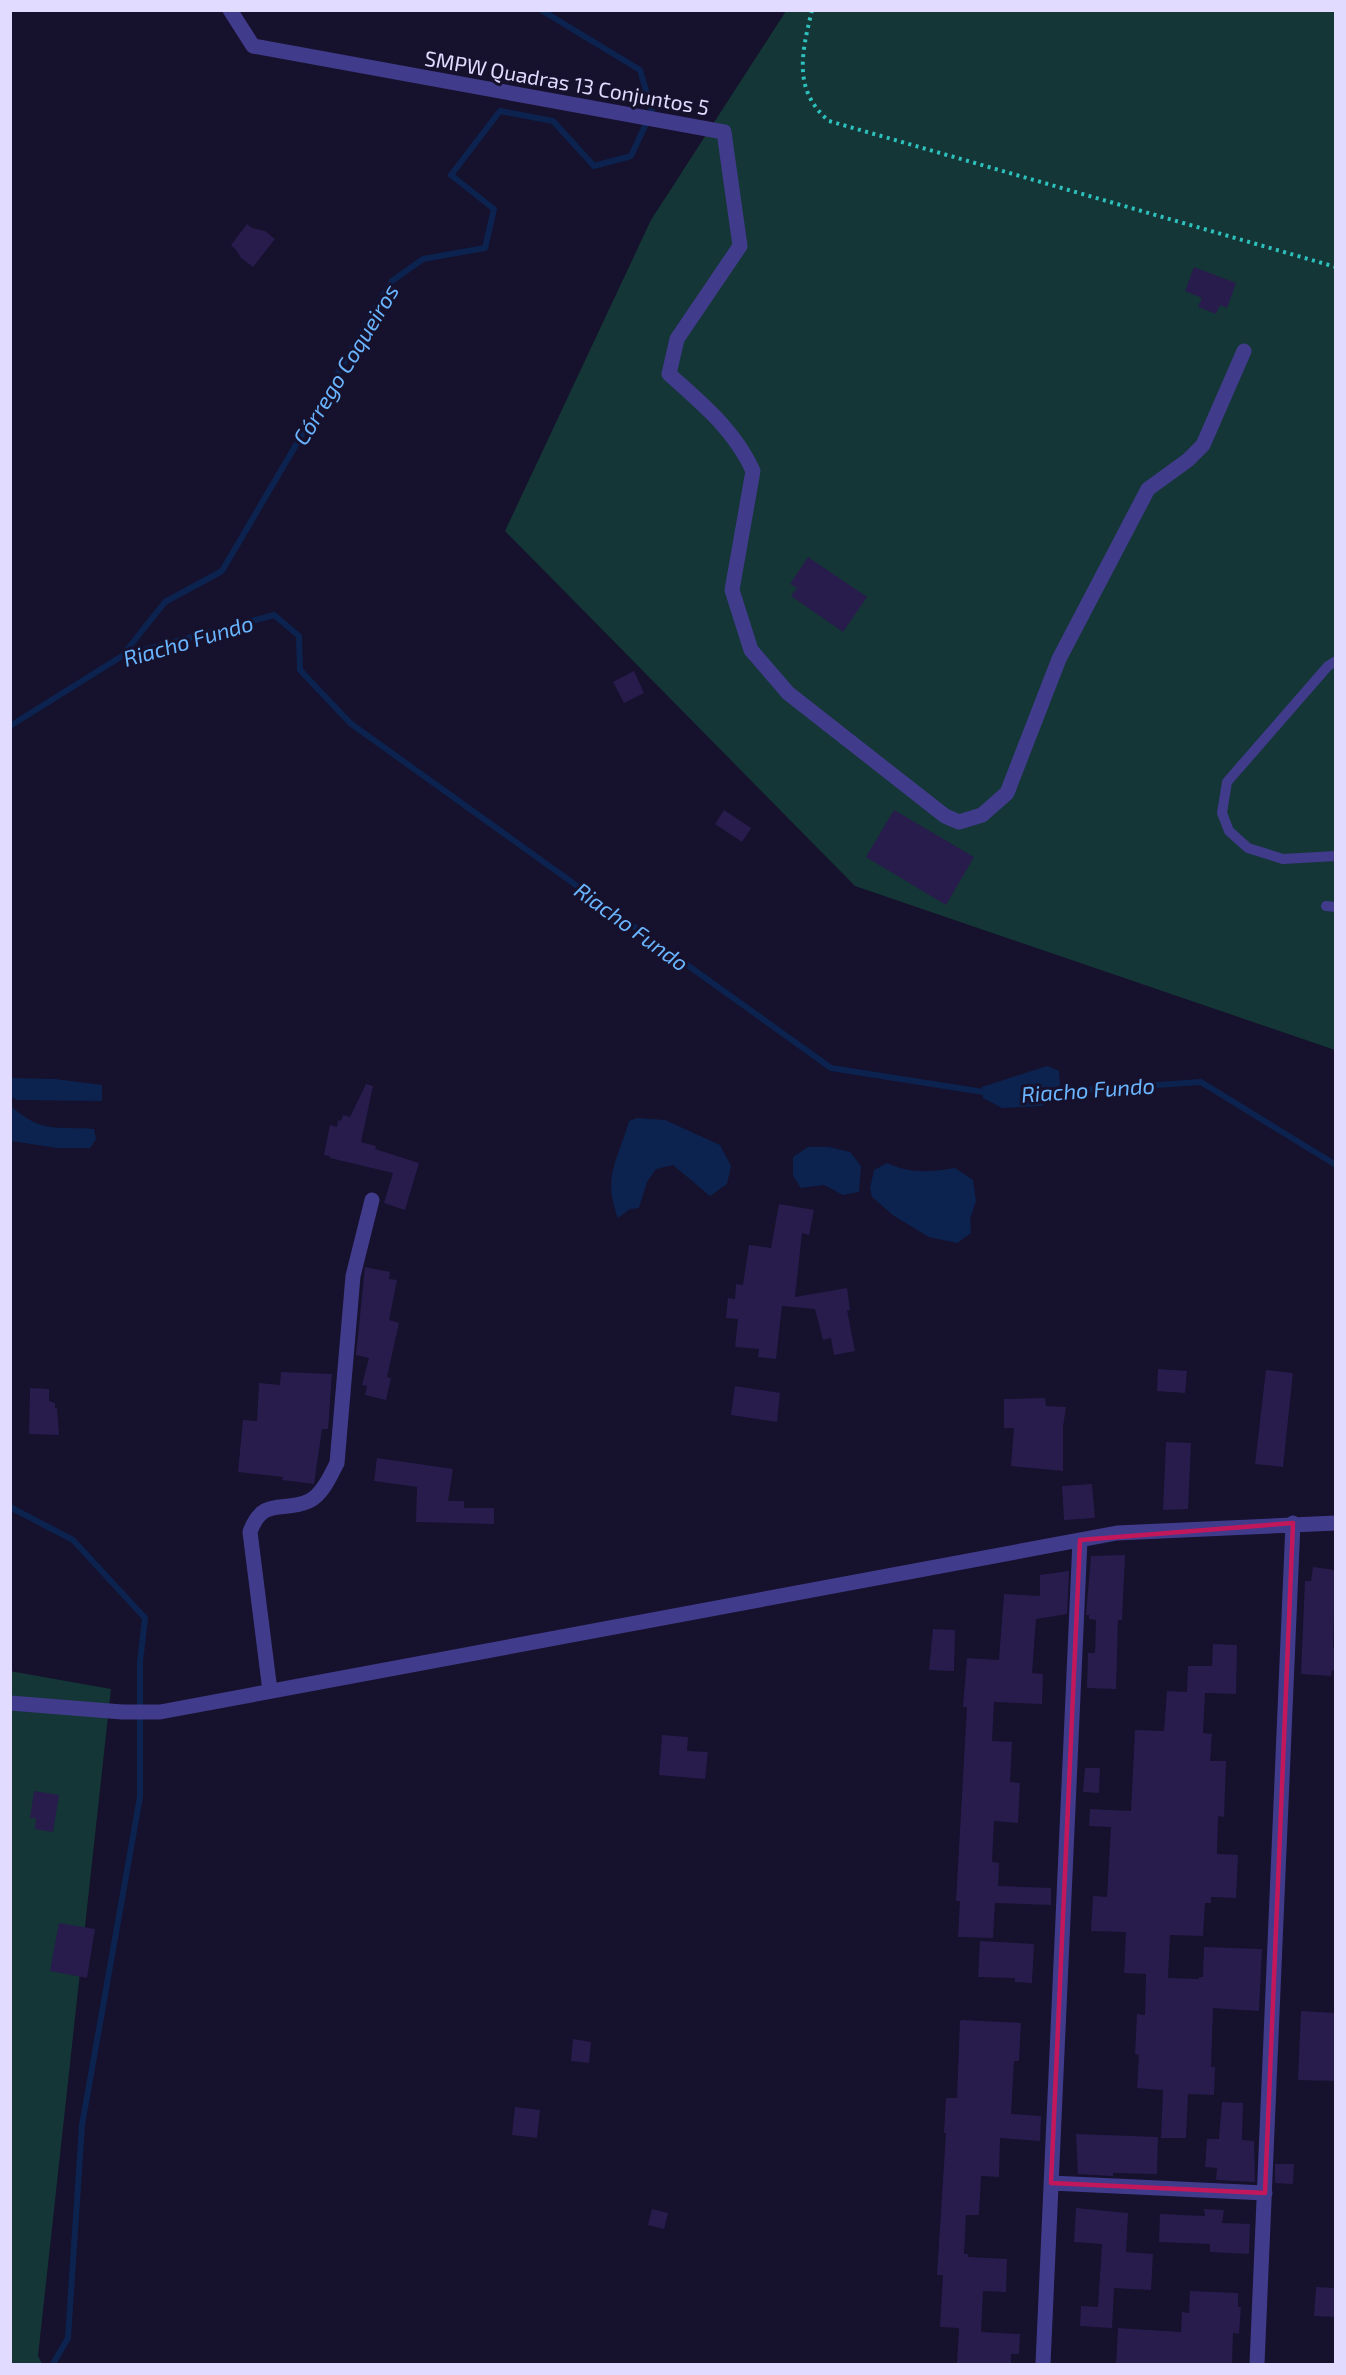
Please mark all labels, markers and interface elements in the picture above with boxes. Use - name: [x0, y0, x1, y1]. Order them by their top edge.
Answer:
- street label: SMPW Quadras 13 Conjuntos 5: [423, 45, 711, 120]
- water label: Córrego Coqueiros: [287, 279, 403, 449]
- water label: Riacho Fundo: [120, 609, 256, 671]
- water label: Riacho Fundo: [570, 876, 694, 976]
- water label: Riacho Fundo: [1020, 1071, 1156, 1107]

